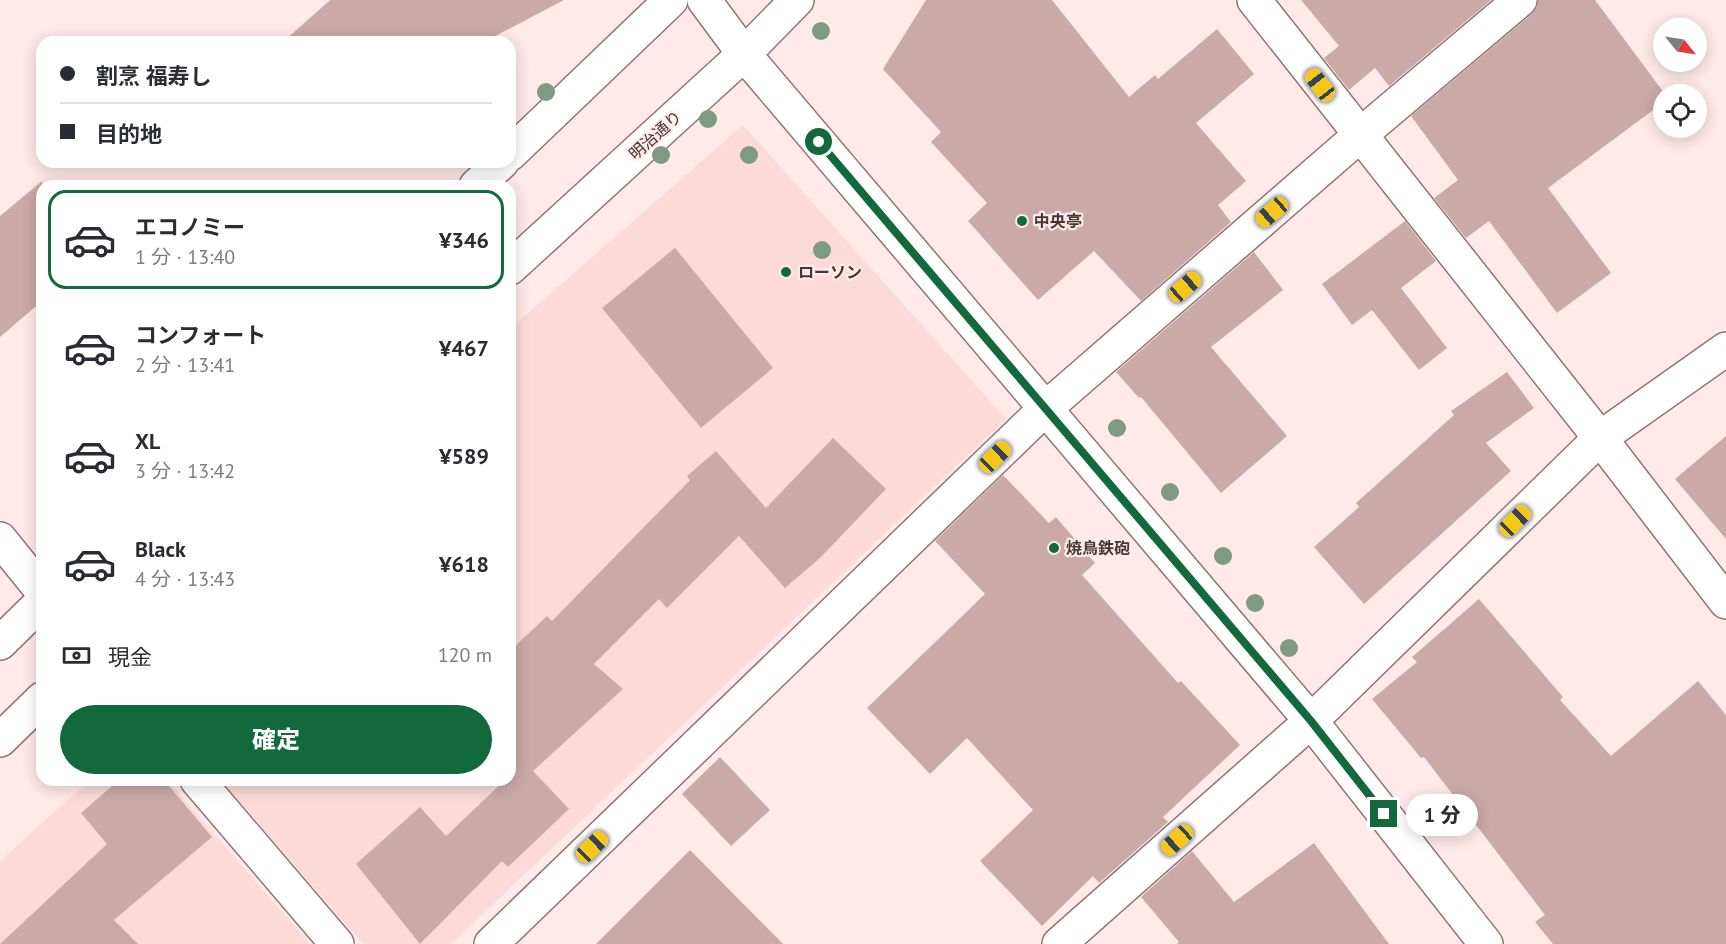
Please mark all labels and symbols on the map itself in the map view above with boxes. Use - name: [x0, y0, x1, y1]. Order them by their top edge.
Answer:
- north arrow: [1653, 18, 1707, 72]
- car: [1302, 65, 1338, 105]
- street label: 明治通り: [625, 106, 685, 164]
- route start: [805, 128, 832, 155]
- car: [1253, 193, 1291, 231]
- place label: 中央亭: [1034, 211, 1082, 231]
- marker: 中央亭: [1015, 214, 1029, 228]
- place label: ローソン: [798, 262, 862, 282]
- marker: ローソン: [779, 265, 793, 279]
- car: [1166, 268, 1204, 306]
- car: [976, 438, 1014, 476]
- car: [1496, 502, 1534, 540]
- place label: 焼鳥鉄砲: [1066, 538, 1130, 558]
- marker: 焼鳥鉄砲: [1047, 541, 1061, 555]
- callout: 1 分: [1405, 793, 1477, 835]
- route end: [1370, 800, 1397, 827]
- car: [1158, 821, 1196, 859]
- car: [573, 828, 611, 866]

